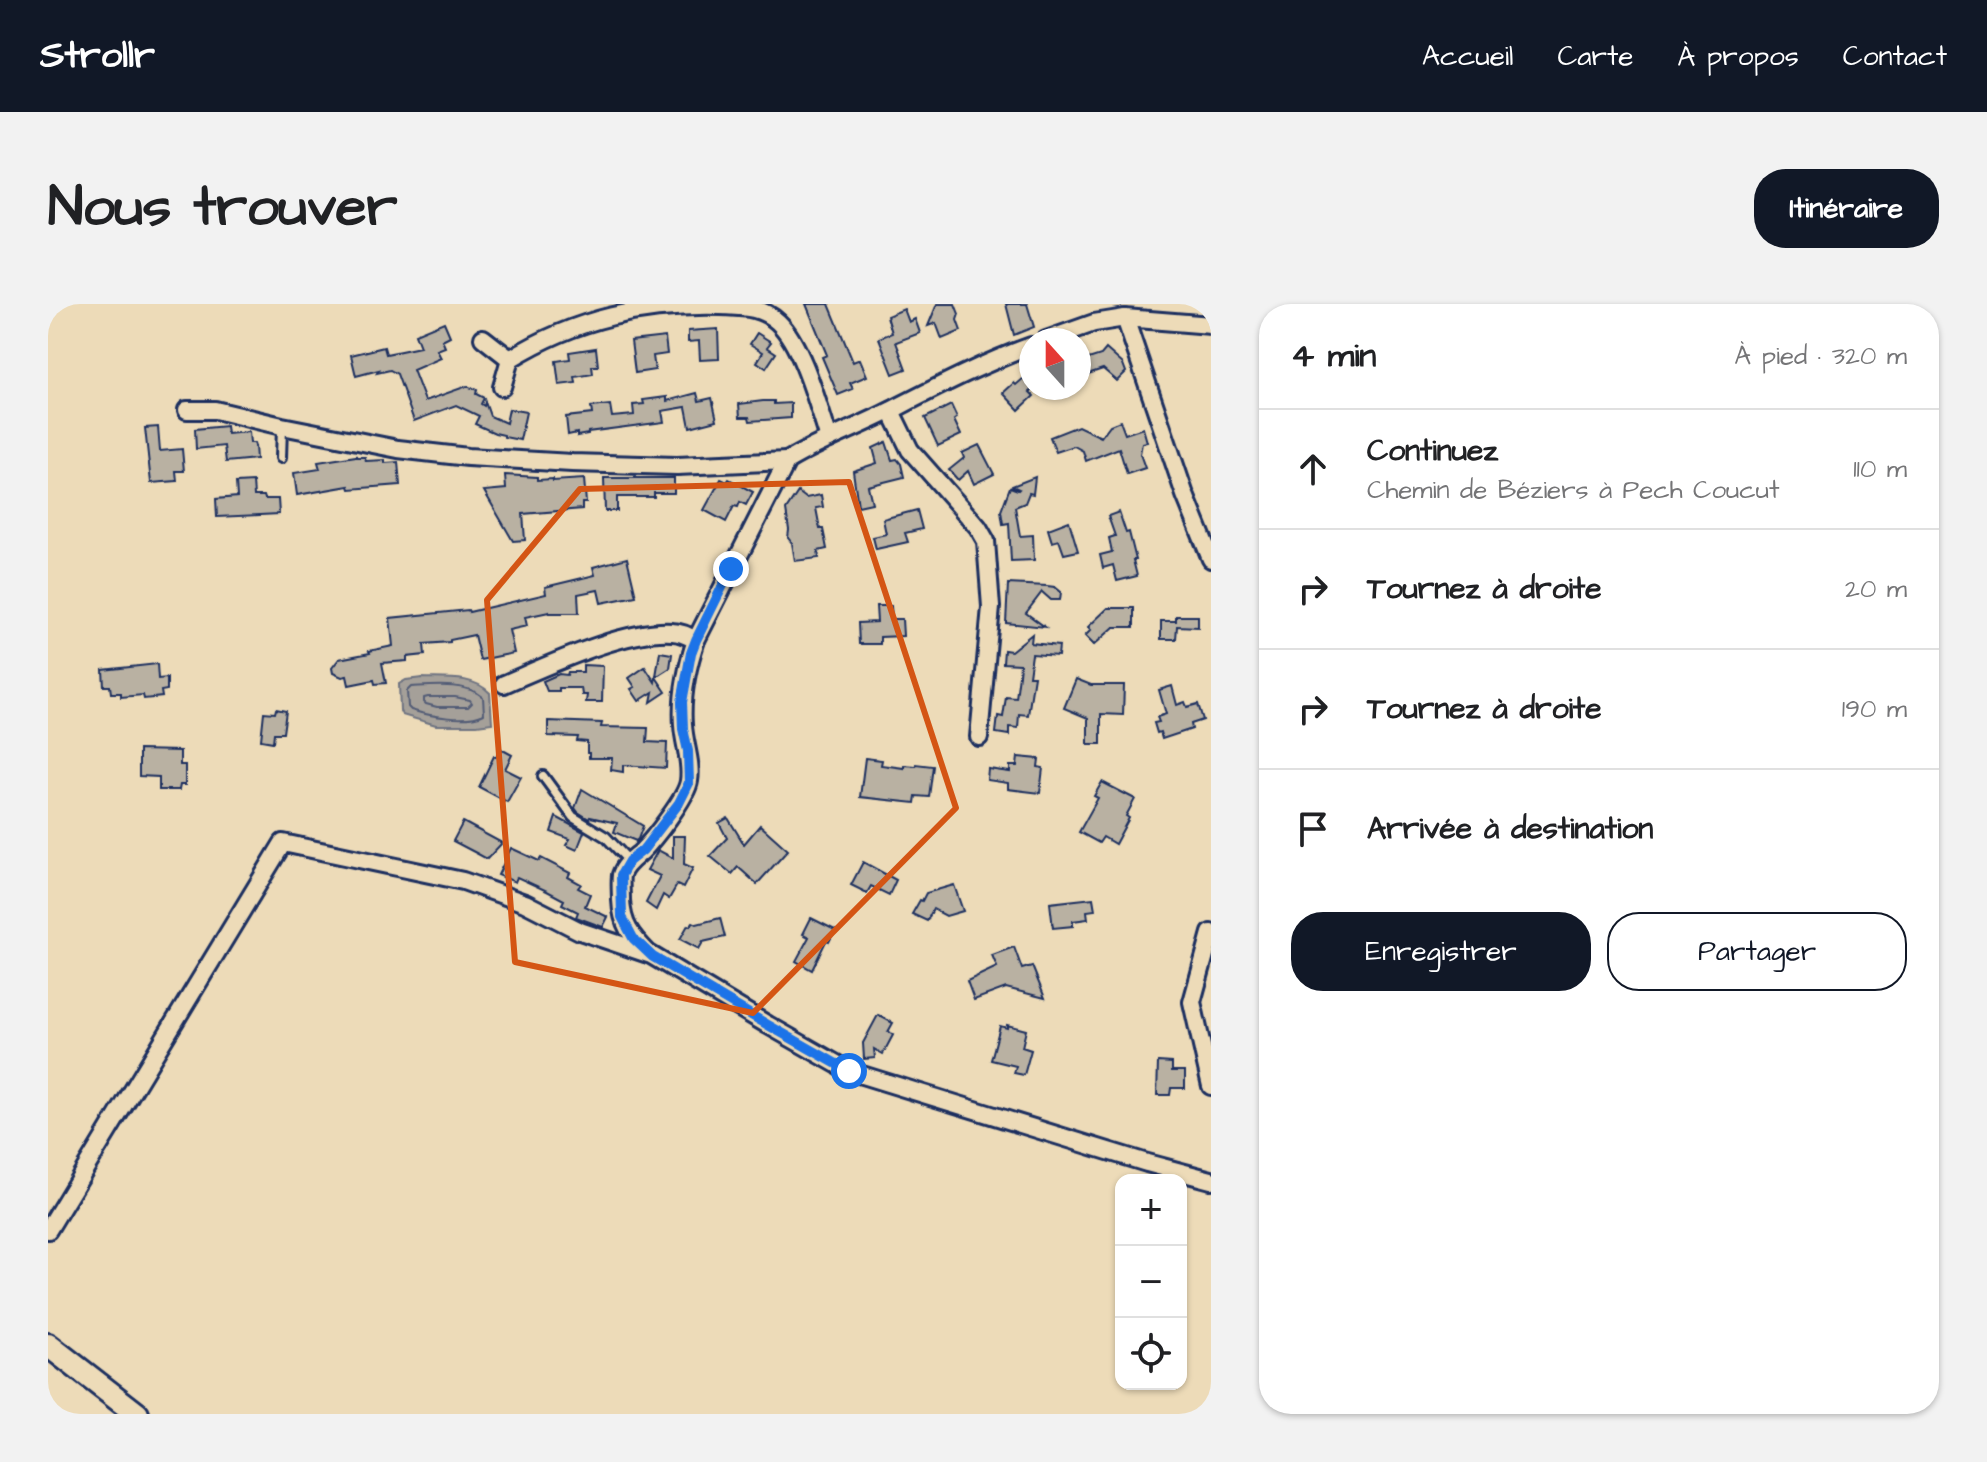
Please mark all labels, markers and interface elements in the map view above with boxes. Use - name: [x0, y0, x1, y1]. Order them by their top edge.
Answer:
- text: Strollr: [40, 30, 155, 82]
- text: Accueil: [1422, 37, 1513, 76]
- text: Carte: [1557, 37, 1633, 76]
- text: À propos: [1677, 37, 1799, 76]
- text: Contact: [1843, 37, 1947, 76]
- text: Nous trouver: [48, 169, 397, 247]
- button: Itinéraire: [1754, 169, 1939, 248]
- north arrow: [1019, 328, 1091, 400]
- text: 4 min: [1291, 332, 1376, 380]
- text: À pied · 320 m: [1734, 338, 1907, 374]
- text: Continuez: [1367, 430, 1498, 472]
- icon: ahead: [1291, 447, 1335, 491]
- text: 110 m: [1853, 451, 1907, 487]
- text: Chemin de Béziers à Pech Coucut: [1367, 472, 1779, 508]
- route end: [713, 551, 749, 587]
- icon: right: [1291, 567, 1335, 611]
- text: Tournez à droite: [1367, 568, 1601, 610]
- text: 20 m: [1845, 571, 1907, 607]
- icon: right: [1291, 687, 1335, 731]
- text: Tournez à droite: [1367, 688, 1601, 730]
- text: 190 m: [1842, 691, 1907, 727]
- icon: arrive: [1291, 807, 1335, 851]
- text: Arrivée à destination: [1367, 808, 1653, 850]
- button: Enregistrer: [1291, 912, 1591, 991]
- button: Partager: [1607, 912, 1907, 991]
- route start: [831, 1053, 867, 1089]
- map controls: [1115, 1174, 1187, 1390]
- button: +: [1115, 1174, 1187, 1246]
- button: −: [1115, 1246, 1187, 1318]
- button: locate: [1115, 1318, 1187, 1390]

